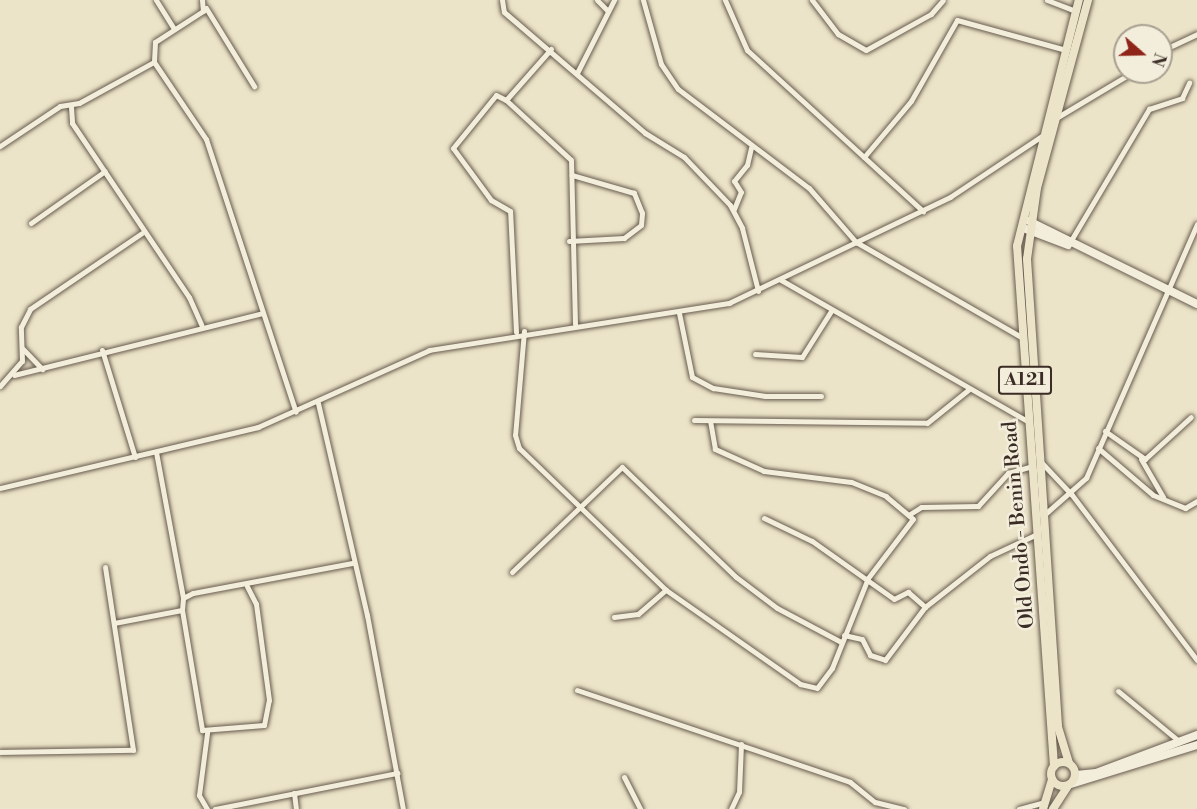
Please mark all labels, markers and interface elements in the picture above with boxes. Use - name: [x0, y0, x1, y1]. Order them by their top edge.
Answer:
- north arrow: [1113, 24, 1173, 84]
- text: N: [1146, 50, 1170, 69]
- road number: A121: [998, 365, 1052, 395]
- street label: Old Ondo - Benin Road: [998, 420, 1040, 630]

